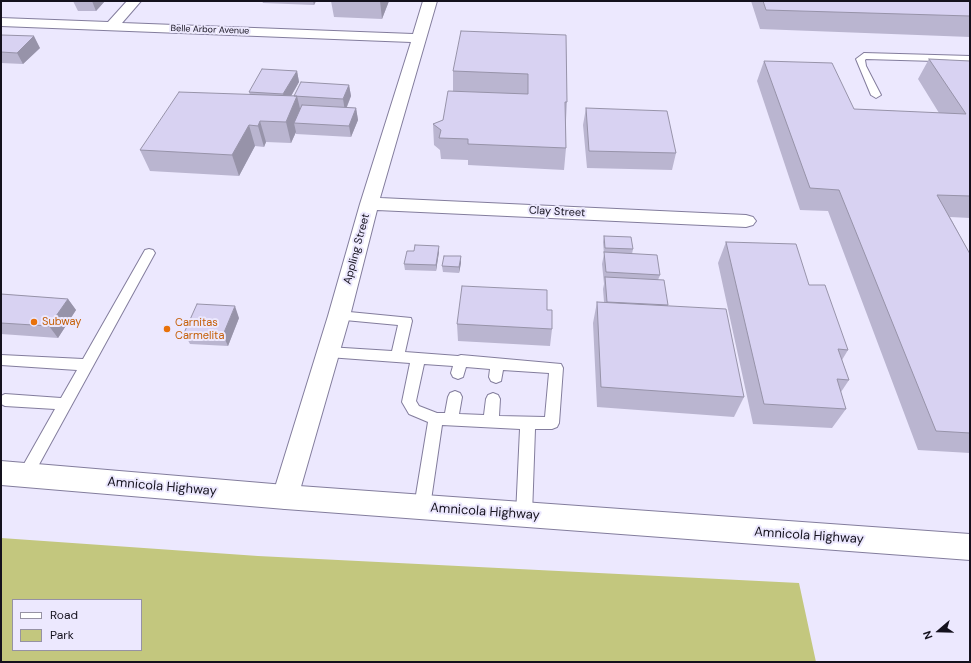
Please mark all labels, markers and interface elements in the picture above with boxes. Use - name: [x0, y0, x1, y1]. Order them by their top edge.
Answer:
- street label: Belle Arbor Avenue: [171, 23, 249, 37]
- street label: Clay Street: [529, 204, 585, 220]
- street label: Appling Street: [341, 212, 373, 286]
- place label: Subway: [42, 315, 81, 329]
- place label: Carnitas Carmelita: [175, 316, 224, 342]
- marker: Subway: [29, 317, 39, 327]
- marker: Carnitas Carmelita: [162, 324, 172, 334]
- street label: Amnicola Highway: [107, 474, 217, 500]
- street label: Amnicola Highway: [430, 500, 540, 524]
- street label: Amnicola Highway: [754, 524, 864, 548]
- legend: [12, 599, 142, 651]
- text: Road: [50, 607, 78, 623]
- north arrow: [919, 611, 959, 651]
- text: Park: [50, 627, 74, 643]
- text: N: [920, 629, 936, 641]

